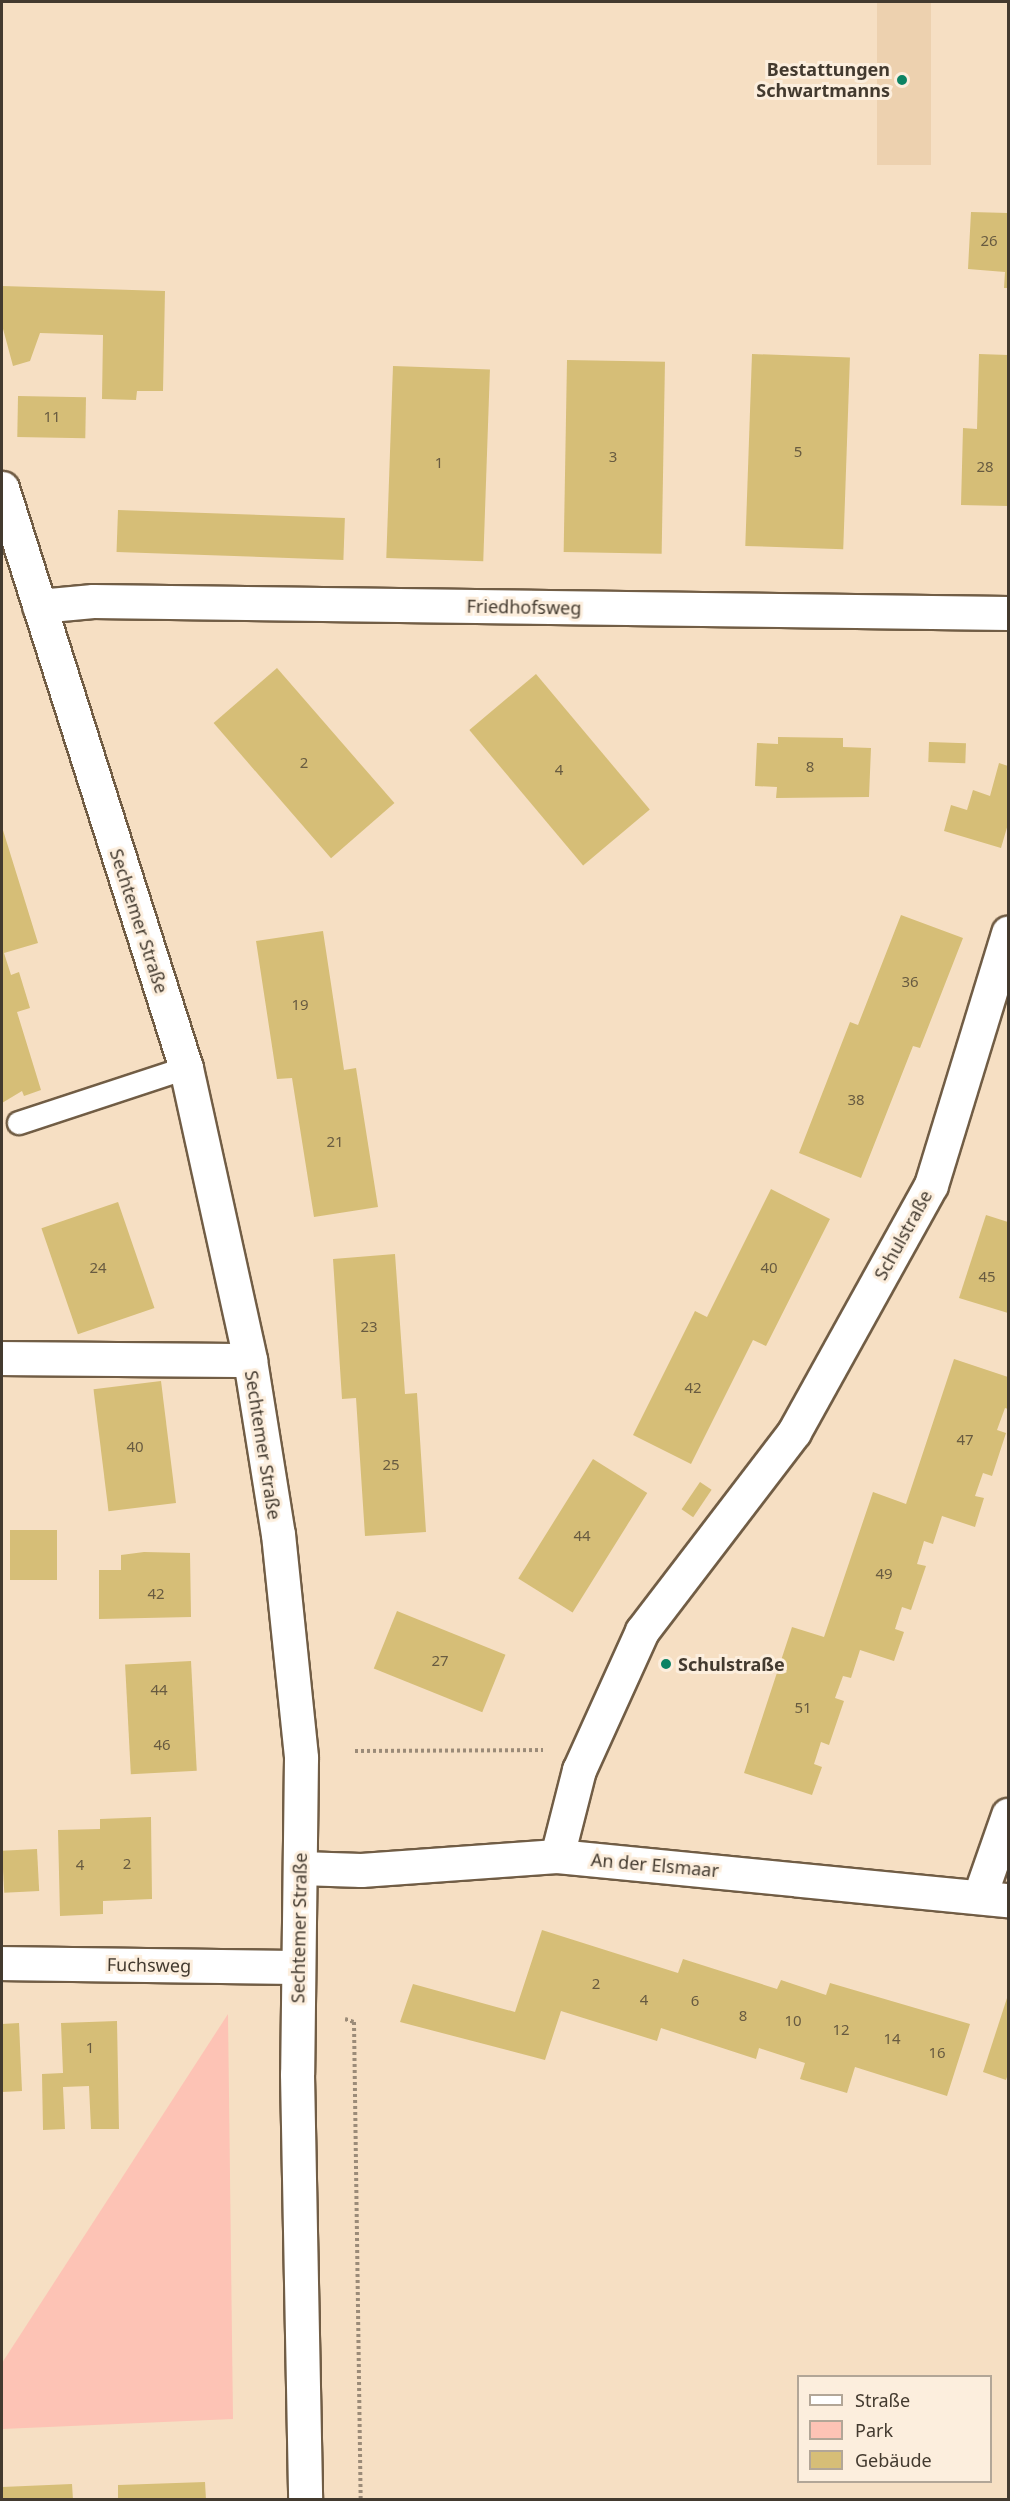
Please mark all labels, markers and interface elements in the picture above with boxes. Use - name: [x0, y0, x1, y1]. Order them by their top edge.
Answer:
- place label: Bestattungen Schwartmanns: [756, 59, 890, 101]
- marker: Bestattungen Schwartmanns: [895, 73, 909, 87]
- house number: 26: [980, 232, 998, 250]
- house number: 11: [43, 408, 61, 426]
- house number: 5: [794, 443, 802, 461]
- house number: 3: [609, 448, 617, 466]
- house number: 1: [435, 454, 443, 472]
- house number: 28: [976, 458, 994, 476]
- street label: Friedhofsweg: [466, 595, 582, 619]
- house number: 2: [300, 754, 308, 772]
- house number: 8: [806, 758, 814, 776]
- house number: 4: [555, 761, 563, 779]
- street label: Sechtemer Straße: [105, 846, 173, 996]
- house number: 36: [901, 973, 919, 991]
- house number: 19: [291, 996, 309, 1014]
- house number: 38: [847, 1091, 865, 1109]
- house number: 21: [326, 1133, 344, 1151]
- street label: Schulstraße: [870, 1186, 936, 1284]
- house number: 24: [89, 1259, 107, 1277]
- house number: 40: [760, 1259, 778, 1277]
- house number: 45: [978, 1268, 996, 1286]
- house number: 23: [360, 1318, 378, 1336]
- street label: Sechtemer Straße: [241, 1369, 285, 1521]
- house number: 42: [684, 1379, 702, 1397]
- house number: 47: [956, 1431, 974, 1449]
- house number: 40: [126, 1438, 144, 1456]
- house number: 25: [382, 1456, 400, 1474]
- house number: 44: [573, 1527, 591, 1545]
- house number: 49: [875, 1565, 893, 1583]
- house number: 42: [147, 1585, 165, 1603]
- house number: 27: [431, 1652, 449, 1670]
- place label: Schulstraße: [678, 1653, 785, 1675]
- marker: Schulstraße: [659, 1657, 673, 1671]
- house number: 44: [150, 1681, 168, 1699]
- house number: 51: [794, 1699, 812, 1717]
- house number: 46: [153, 1736, 171, 1754]
- street label: An der Elsmaar: [590, 1849, 720, 1881]
- street label: Sechtemer Straße: [287, 1853, 311, 2003]
- house number: 2: [123, 1855, 131, 1873]
- house number: 4: [76, 1856, 84, 1874]
- street label: Fuchsweg: [107, 1953, 191, 1977]
- house number: 2: [592, 1975, 600, 1993]
- house number: 4: [640, 1991, 648, 2009]
- house number: 6: [691, 1992, 699, 2010]
- house number: 8: [739, 2007, 747, 2025]
- house number: 10: [784, 2012, 802, 2030]
- house number: 12: [832, 2021, 850, 2039]
- house number: 14: [883, 2030, 901, 2048]
- house number: 1: [86, 2039, 94, 2057]
- house number: 16: [928, 2044, 946, 2062]
- legend: [797, 2375, 992, 2483]
- text: Straße: [855, 2388, 910, 2412]
- text: Park: [855, 2418, 893, 2442]
- text: Gebäude: [855, 2448, 932, 2472]

